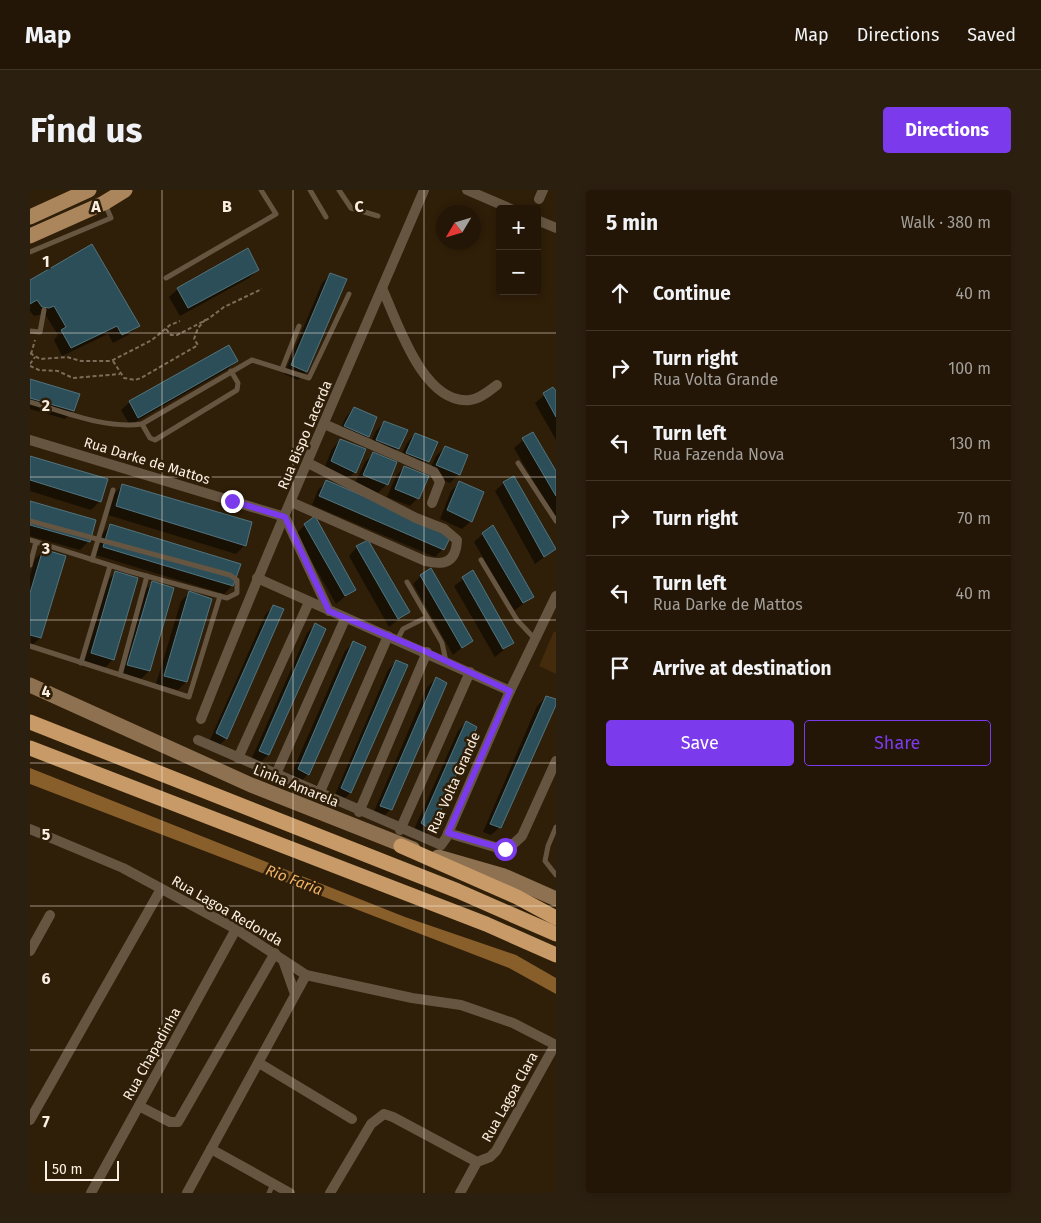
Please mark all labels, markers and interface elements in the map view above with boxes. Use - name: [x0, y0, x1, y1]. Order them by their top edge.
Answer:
- text: Map: [25, 21, 71, 49]
- text: Map: [794, 24, 829, 46]
- text: Directions: [857, 24, 939, 46]
- text: Saved: [967, 24, 1016, 46]
- button: Directions: [883, 107, 1011, 153]
- text: Find us: [30, 109, 142, 151]
- text: A: [90, 197, 101, 216]
- text: B: [222, 197, 232, 216]
- text: C: [354, 197, 364, 216]
- north arrow: [436, 205, 481, 250]
- map controls: [496, 205, 541, 295]
- button: +: [496, 205, 541, 250]
- text: 5 min: [606, 210, 658, 236]
- text: Walk · 380 m: [901, 213, 991, 232]
- button: −: [496, 250, 541, 295]
- text: 1: [42, 252, 50, 271]
- icon: ahead: [606, 279, 634, 307]
- text: Continue: [653, 282, 731, 305]
- text: 40 m: [956, 284, 991, 303]
- text: Turn right: [653, 347, 738, 370]
- icon: right: [606, 354, 634, 382]
- text: 100 m: [948, 359, 991, 378]
- text: Rua Volta Grande: [653, 370, 778, 389]
- street label: Rua Bispo Lacerda: [274, 378, 336, 492]
- text: 2: [42, 396, 50, 415]
- text: Turn left: [653, 422, 727, 445]
- icon: left: [606, 429, 634, 457]
- street label: Rua Darke de Mattos: [82, 434, 213, 488]
- text: 130 m: [949, 434, 991, 453]
- text: Rua Fazenda Nova: [653, 445, 785, 464]
- route end: [221, 490, 244, 513]
- icon: right: [606, 504, 634, 532]
- text: Turn right: [653, 507, 738, 530]
- text: 70 m: [957, 509, 991, 528]
- text: 3: [41, 539, 50, 558]
- text: Turn left: [653, 572, 727, 595]
- icon: left: [606, 579, 634, 607]
- text: 40 m: [956, 584, 991, 603]
- text: Rua Darke de Mattos: [653, 595, 803, 614]
- icon: arrive: [606, 654, 634, 682]
- text: Arrive at destination: [653, 657, 832, 680]
- text: 4: [41, 682, 51, 701]
- button: Save: [606, 720, 794, 766]
- button: Share: [804, 720, 991, 766]
- street label: Rua Volta Grande: [424, 730, 484, 836]
- street label: Linha Amarela: [251, 761, 341, 811]
- text: 5: [42, 825, 51, 844]
- route start: [494, 838, 517, 861]
- water label: Rio Faria: [263, 861, 325, 899]
- street label: Rua Lagoa Redonda: [168, 872, 286, 950]
- text: 6: [41, 969, 51, 988]
- street label: Rua Chapadinha: [119, 1005, 185, 1103]
- street label: Rua Lagoa Clara: [478, 1049, 542, 1145]
- text: 7: [42, 1112, 50, 1131]
- scale bar: [45, 1158, 119, 1181]
- text: 50 m: [52, 1161, 83, 1178]

